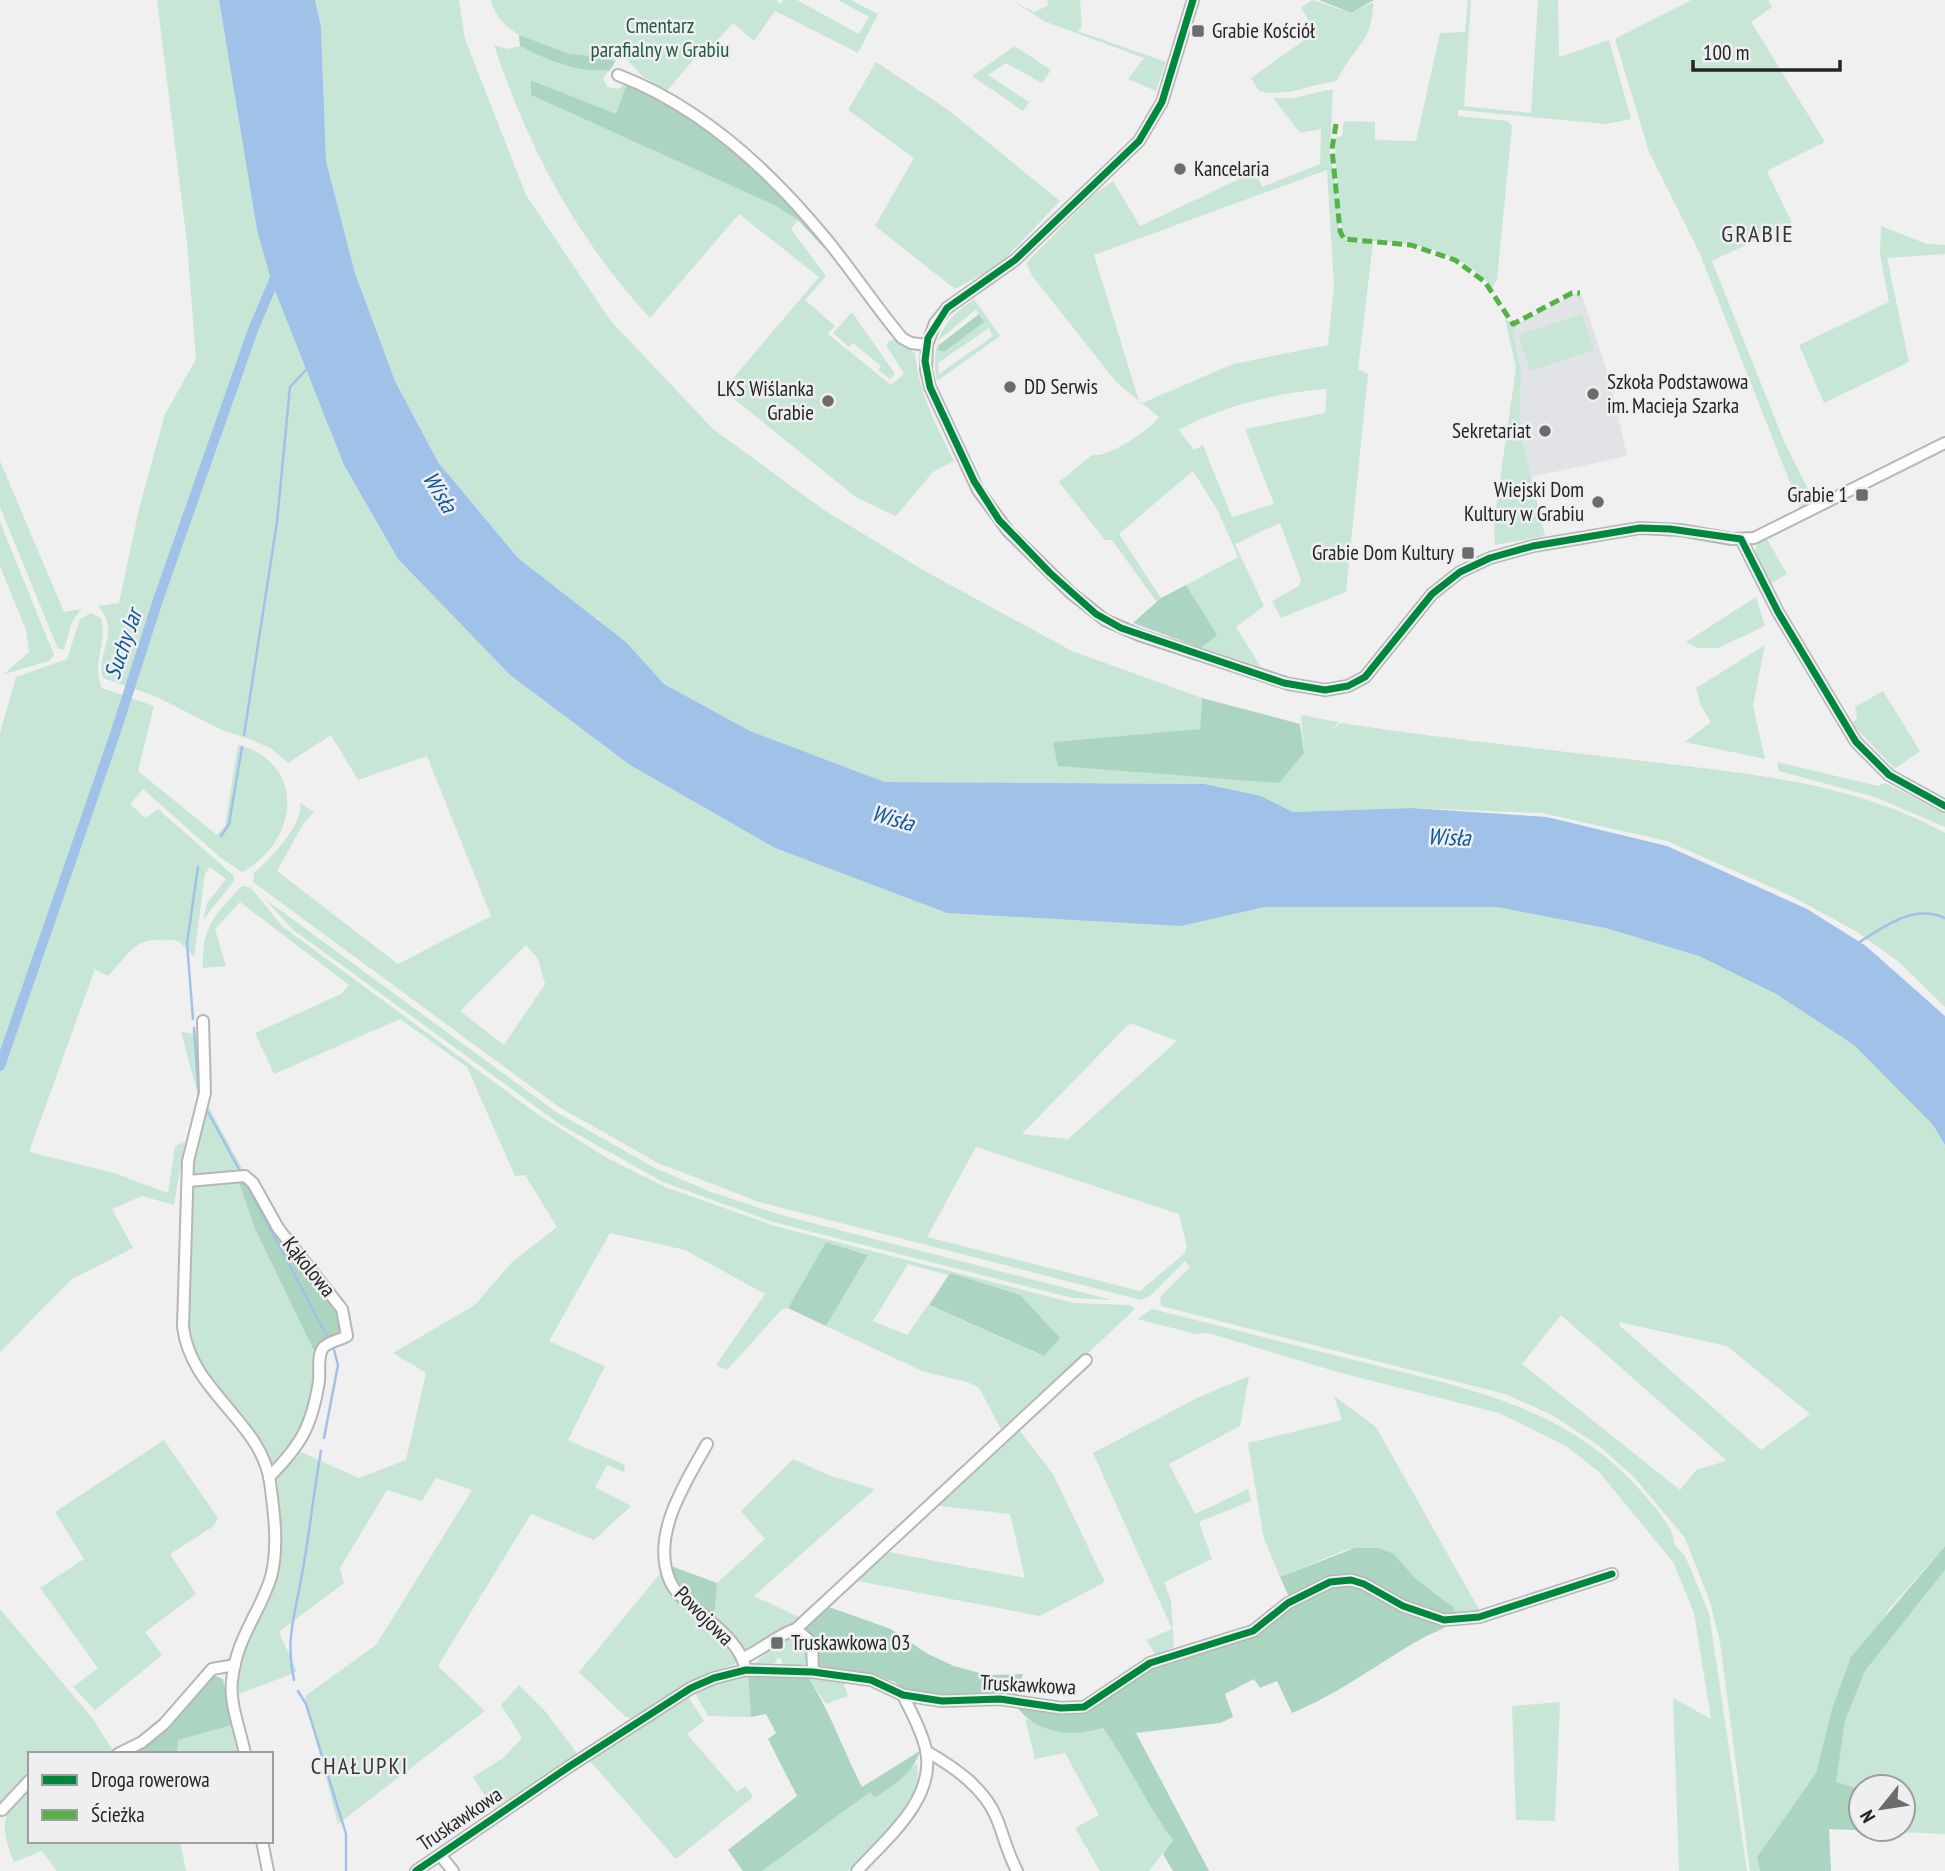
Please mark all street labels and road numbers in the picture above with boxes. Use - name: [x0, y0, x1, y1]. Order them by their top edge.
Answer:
- street label: Kąkolowa: [277, 1231, 342, 1302]
- street label: Powojowa: [669, 1580, 740, 1651]
- street label: Truskawkowa: [979, 1669, 1077, 1700]
- street label: Truskawkowa: [412, 1781, 507, 1857]

